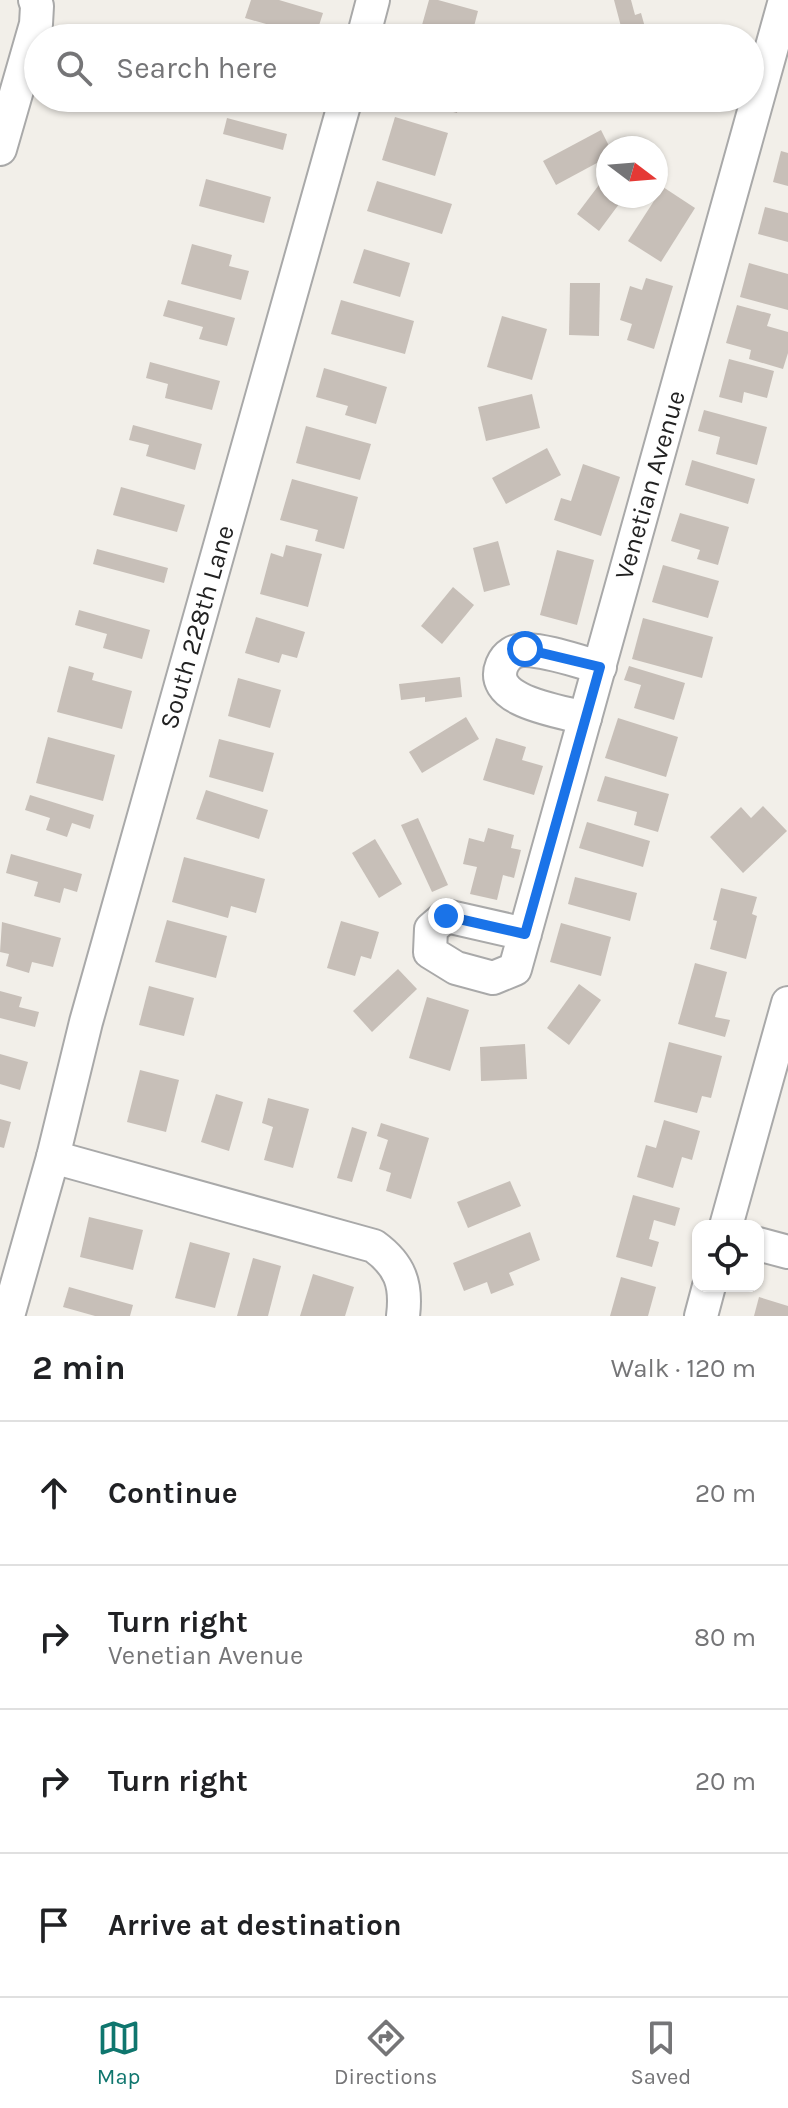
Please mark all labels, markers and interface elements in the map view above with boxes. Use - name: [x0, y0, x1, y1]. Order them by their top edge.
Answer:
- search box: [24, 24, 764, 112]
- icon: search: [52, 46, 96, 90]
- text: Search here: [116, 50, 277, 86]
- north arrow: [596, 136, 668, 208]
- street label: Venetian Avenue: [608, 387, 692, 583]
- street label: South 228th Lane: [153, 522, 241, 732]
- route start: [507, 631, 543, 667]
- route end: [428, 898, 464, 934]
- map controls: [692, 1220, 764, 1292]
- button: locate: [692, 1220, 764, 1292]
- text: 2 min: [32, 1348, 126, 1388]
- text: Walk · 120 m: [611, 1353, 756, 1384]
- icon: ahead: [32, 1471, 76, 1515]
- text: Continue: [108, 1475, 238, 1511]
- text: 20 m: [695, 1478, 756, 1509]
- text: Turn right: [108, 1604, 248, 1640]
- icon: right: [32, 1615, 76, 1659]
- text: 80 m: [694, 1622, 756, 1653]
- text: Venetian Avenue: [108, 1640, 303, 1671]
- icon: right: [32, 1759, 76, 1803]
- text: Turn right: [108, 1763, 248, 1799]
- text: 20 m: [695, 1766, 756, 1797]
- icon: arrive: [32, 1903, 76, 1947]
- text: Arrive at destination: [108, 1907, 402, 1943]
- tab: Map: [97, 2016, 141, 2090]
- tab: Directions: [334, 2016, 437, 2090]
- tab: Saved: [631, 2016, 691, 2090]

